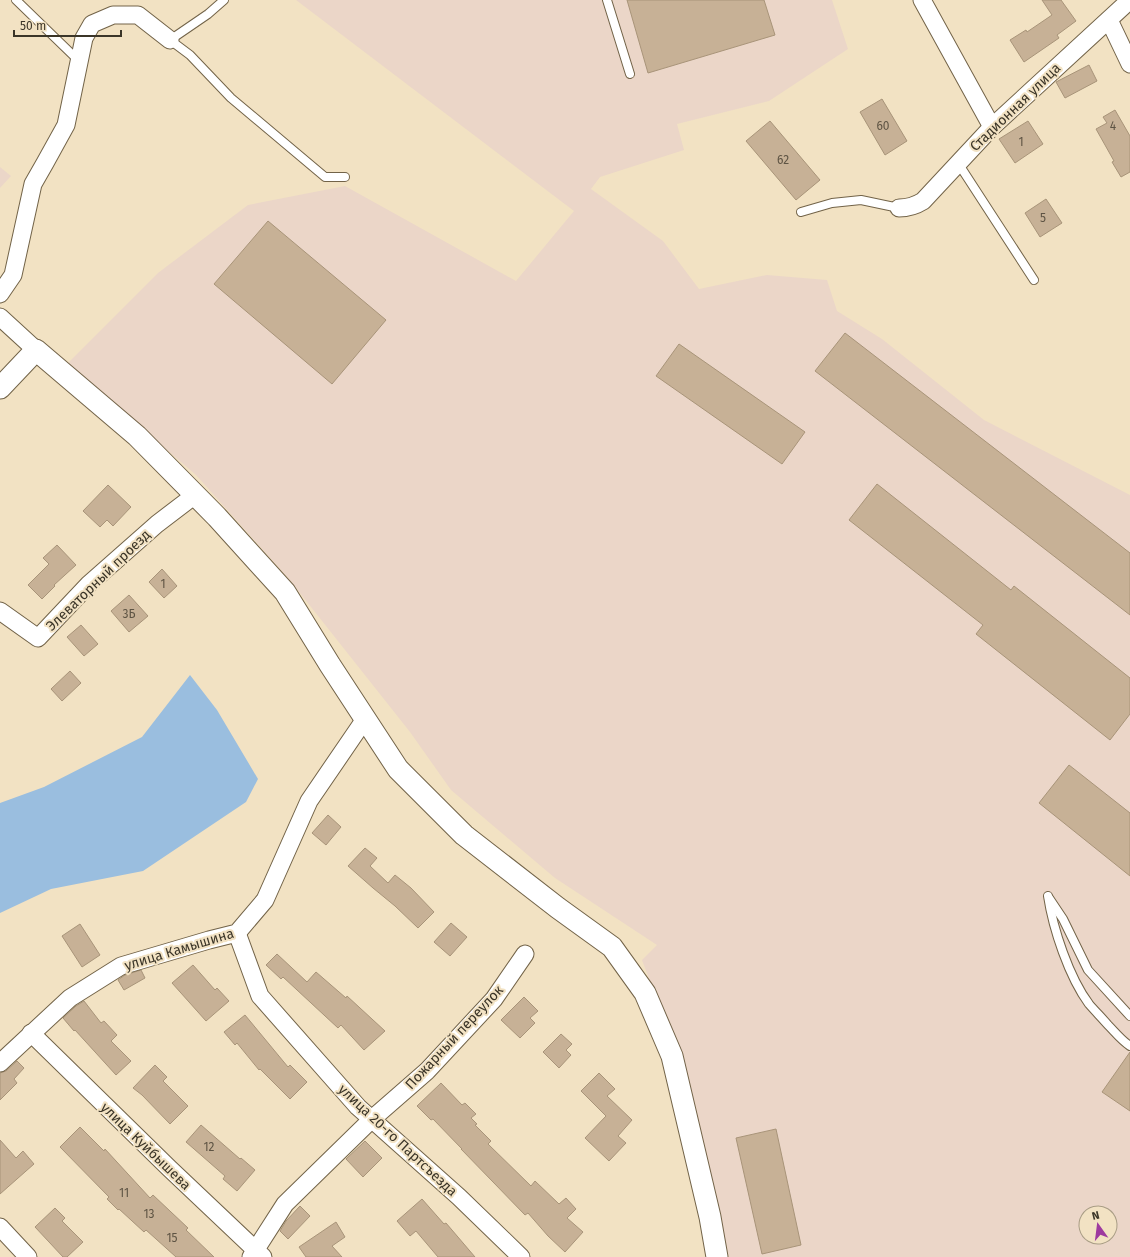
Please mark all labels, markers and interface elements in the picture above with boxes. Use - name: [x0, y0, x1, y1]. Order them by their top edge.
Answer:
- scale bar: [14, 12, 121, 38]
- text: 50 m: [20, 19, 46, 33]
- street label: Стадионная улица: [966, 60, 1064, 155]
- house number: 60: [876, 119, 890, 133]
- house number: 4: [1110, 119, 1117, 133]
- house number: 1: [1018, 135, 1024, 149]
- house number: 62: [777, 153, 789, 167]
- house number: 5: [1040, 211, 1046, 225]
- street label: Элеваторный проезд: [43, 526, 154, 634]
- house number: 1: [160, 577, 166, 591]
- house number: 3Б: [123, 607, 136, 621]
- street label: улица Камышина: [122, 925, 236, 974]
- street label: Пожарный переулок: [402, 981, 507, 1093]
- street label: улица 20-го Партсъезда: [335, 1081, 461, 1200]
- street label: улица Куйбышева: [97, 1099, 194, 1194]
- house number: 12: [203, 1140, 215, 1154]
- house number: 11: [119, 1186, 129, 1200]
- north arrow: [1078, 1205, 1118, 1245]
- house number: 13: [143, 1207, 155, 1221]
- text: N: [1091, 1209, 1101, 1223]
- house number: 15: [166, 1231, 178, 1245]

